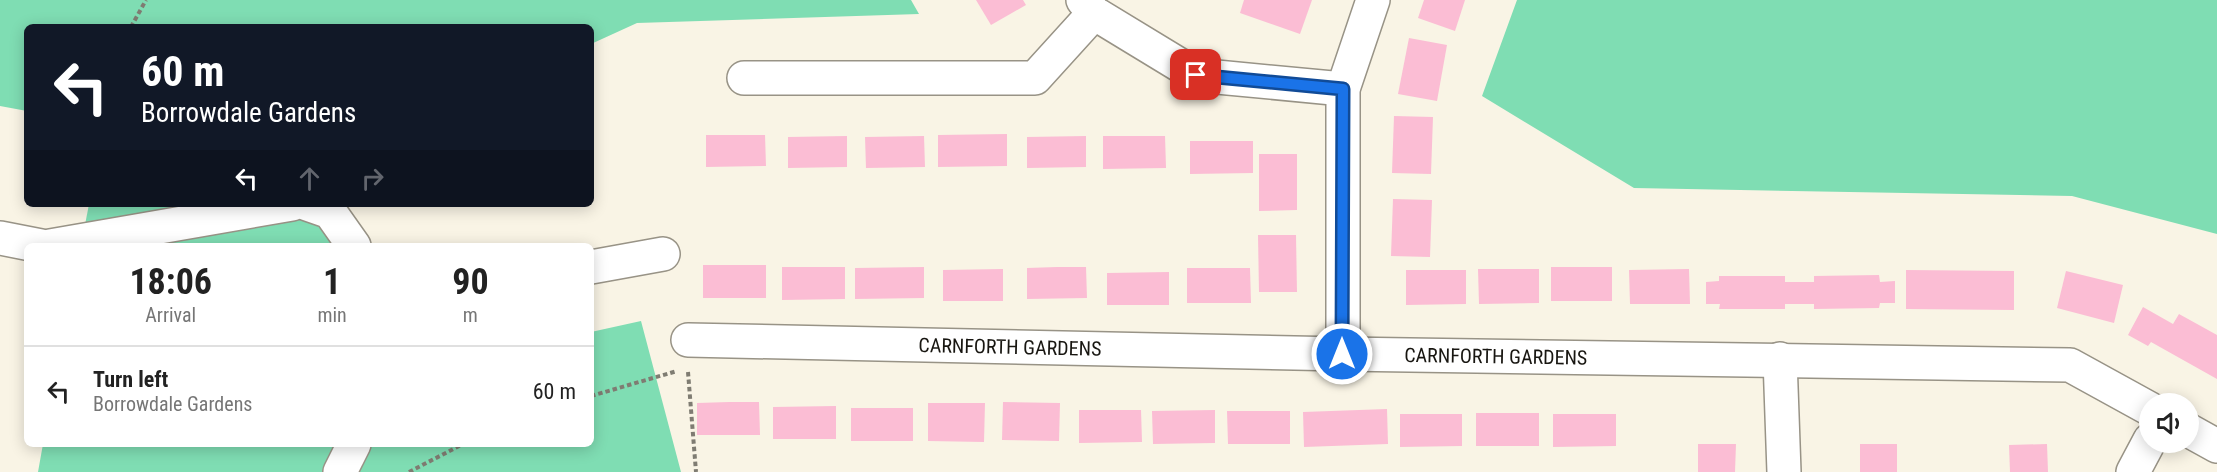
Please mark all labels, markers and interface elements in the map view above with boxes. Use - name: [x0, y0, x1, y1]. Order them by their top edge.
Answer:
- text: 60 m: [141, 47, 224, 96]
- icon: left: [42, 48, 120, 126]
- pin: [1170, 49, 1221, 100]
- icon: arrive: [1179, 58, 1212, 91]
- text: Borrowdale Gardens: [141, 97, 356, 129]
- icon: left: [230, 162, 263, 195]
- icon: ahead: [293, 162, 326, 195]
- icon: right: [356, 162, 389, 195]
- text: 18:06: [129, 261, 212, 303]
- text: 1: [323, 261, 341, 303]
- text: 90: [452, 261, 489, 303]
- text: Arrival: [145, 303, 196, 327]
- text: min: [317, 303, 347, 327]
- text: m: [463, 303, 478, 327]
- position arrow: [1310, 322, 1374, 386]
- street label: CARNFORTH GARDENS: [918, 333, 1102, 361]
- street label: CARNFORTH GARDENS: [1404, 343, 1588, 370]
- text: Turn left: [93, 367, 168, 392]
- icon: left: [42, 375, 75, 408]
- text: 60 m: [533, 379, 576, 404]
- text: Borrowdale Gardens: [93, 392, 252, 416]
- map controls: [2139, 393, 2199, 453]
- button: sound: [2139, 393, 2199, 453]

